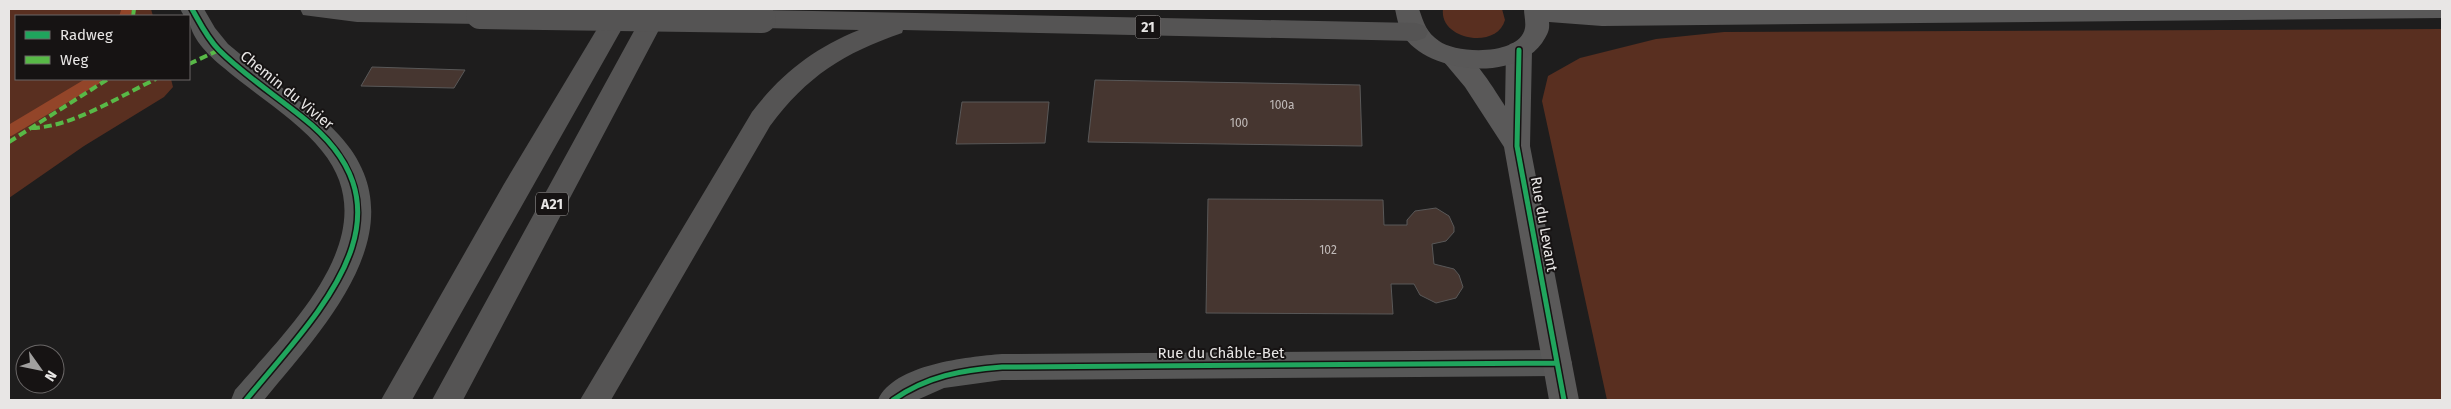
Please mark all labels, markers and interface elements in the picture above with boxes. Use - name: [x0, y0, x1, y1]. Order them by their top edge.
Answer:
- legend: [15, 15, 190, 80]
- road number: 21: [1136, 16, 1160, 38]
- text: Radweg: [60, 26, 113, 44]
- street label: Chemin du Vivier: [237, 47, 337, 133]
- text: Weg: [60, 51, 88, 69]
- house number: 100a: [1269, 98, 1295, 112]
- house number: 100: [1230, 116, 1249, 130]
- street label: Rue du Levant: [1527, 175, 1561, 274]
- road number: A21: [536, 192, 568, 215]
- house number: 102: [1319, 243, 1337, 257]
- north arrow: [15, 344, 65, 394]
- street label: Rue du Châble-Bet: [1158, 344, 1285, 362]
- text: N: [41, 367, 60, 384]

